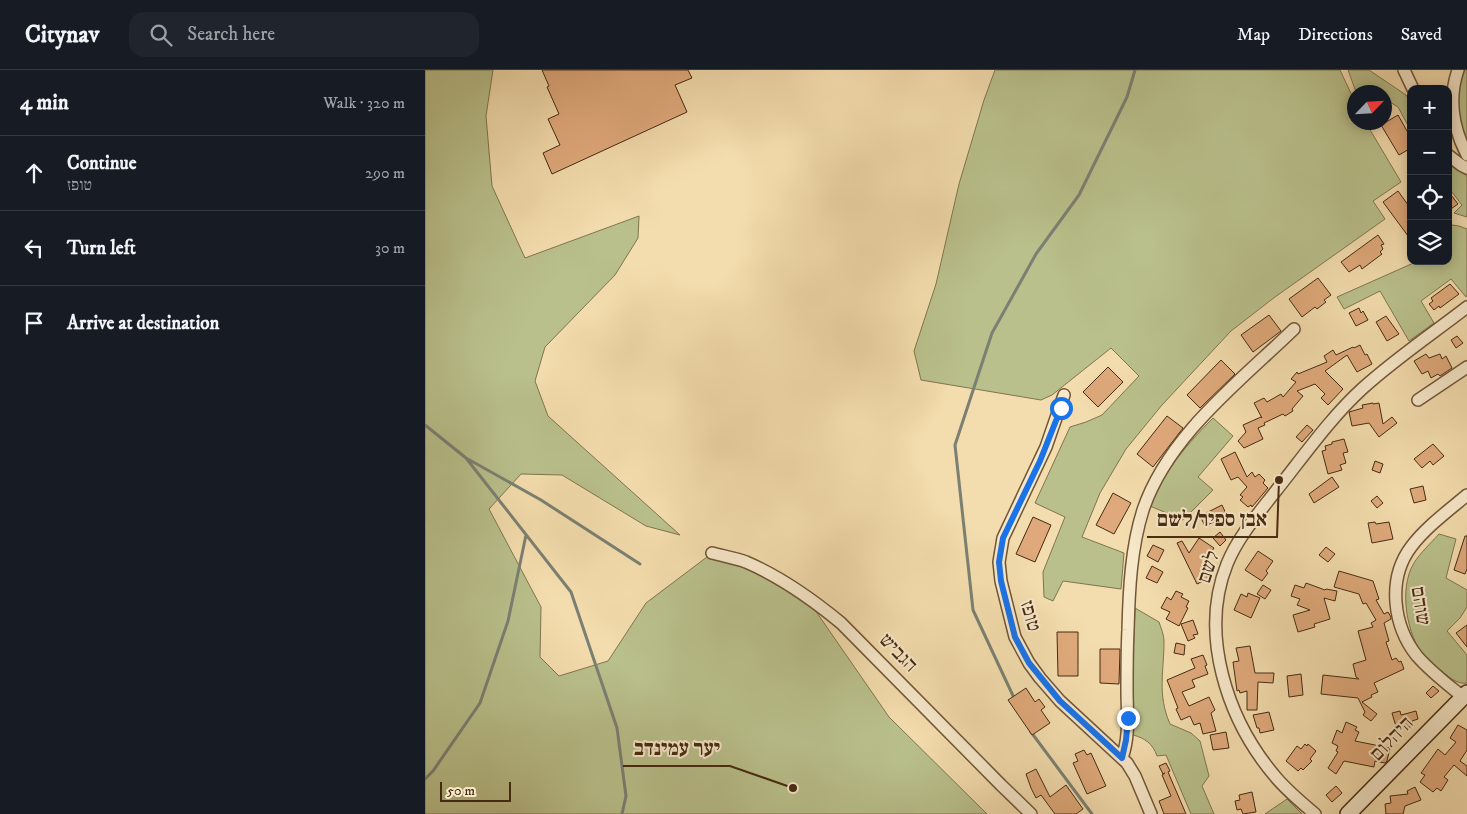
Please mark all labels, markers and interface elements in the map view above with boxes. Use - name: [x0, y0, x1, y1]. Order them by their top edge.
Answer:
- search box: [129, 12, 479, 57]
- text: Citynav: [25, 20, 99, 50]
- icon: search: [147, 21, 175, 49]
- text: Search here: [187, 23, 275, 46]
- text: Map: [1237, 24, 1270, 46]
- text: Directions: [1298, 24, 1373, 46]
- text: Saved: [1401, 24, 1442, 46]
- north arrow: [1347, 85, 1392, 130]
- map controls: [1407, 85, 1452, 265]
- button: +: [1407, 85, 1452, 130]
- text: 4 min: [20, 90, 69, 116]
- text: Walk · 320 m: [323, 93, 405, 113]
- button: −: [1407, 130, 1452, 175]
- text: Continue: [67, 152, 137, 175]
- icon: ahead: [20, 159, 48, 187]
- text: 290 m: [365, 163, 405, 183]
- text: טופז: [67, 175, 92, 195]
- button: locate: [1407, 175, 1452, 220]
- button: layers: [1407, 220, 1452, 265]
- icon: left: [20, 234, 48, 262]
- text: Turn left: [67, 237, 136, 260]
- text: 30 m: [375, 238, 405, 258]
- icon: arrive: [20, 309, 48, 337]
- text: Arrive at destination: [67, 312, 219, 335]
- route start: [1050, 397, 1073, 420]
- callout: אבן ספיר/לשם: [1147, 501, 1277, 537]
- text: אבן ספיר/לשם: [1157, 507, 1267, 533]
- street label: לשם: [1192, 548, 1226, 586]
- street label: שוהם: [1405, 585, 1435, 627]
- street label: טופז: [1014, 597, 1046, 635]
- street label: הגביש: [873, 628, 923, 678]
- route end: [1117, 707, 1140, 730]
- street label: היהלום: [1365, 711, 1419, 767]
- callout: יער עמינדב: [623, 730, 730, 766]
- text: יער עמינדב: [634, 736, 720, 762]
- scale bar: [440, 779, 511, 802]
- text: 50 m: [447, 782, 475, 800]

